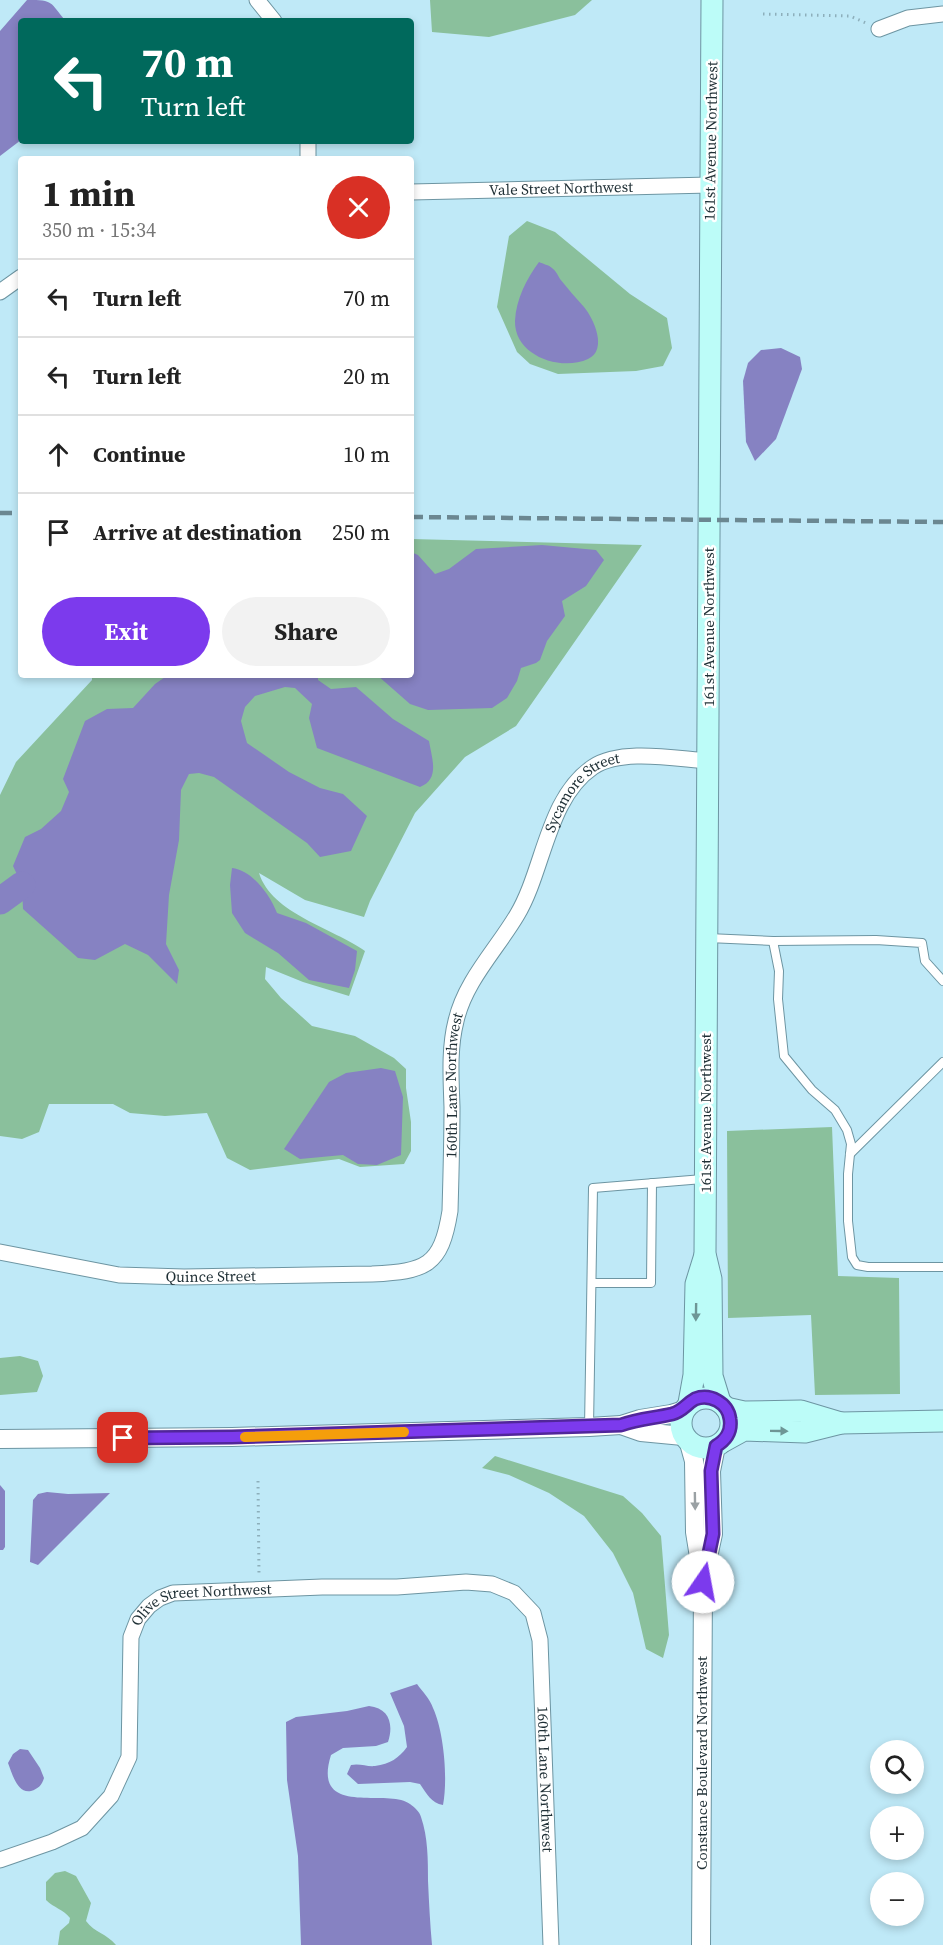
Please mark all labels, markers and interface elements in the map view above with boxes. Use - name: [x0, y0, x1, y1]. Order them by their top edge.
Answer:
- text: 70 m: [141, 33, 234, 91]
- icon: left: [42, 42, 120, 120]
- street label: 161st Avenue Northwest: [699, 61, 722, 221]
- text: Turn left: [141, 88, 245, 125]
- text: 1 min: [42, 169, 135, 218]
- button: close: [327, 176, 390, 239]
- street label: Vale Street Northwest: [489, 176, 633, 200]
- text: 350 m · 15:34: [42, 216, 156, 244]
- icon: left: [42, 282, 75, 315]
- text: Turn left: [93, 283, 181, 313]
- text: 70 m: [343, 283, 390, 313]
- icon: left: [42, 360, 75, 393]
- text: Turn left: [93, 361, 181, 391]
- text: 20 m: [343, 361, 390, 391]
- icon: ahead: [42, 438, 75, 471]
- text: Continue: [93, 439, 186, 469]
- text: 10 m: [343, 439, 390, 469]
- icon: arrive: [42, 516, 75, 549]
- text: Arrive at destination: [93, 517, 302, 547]
- text: 250 m: [332, 517, 390, 547]
- street label: 161st Avenue Northwest: [698, 547, 719, 707]
- button: Exit: [42, 597, 210, 666]
- button: Share: [222, 597, 390, 666]
- street label: Sycamore Street: [539, 747, 621, 835]
- street label: 160th Lane Northwest: [440, 1010, 468, 1159]
- street label: 161st Avenue Northwest: [695, 1033, 716, 1193]
- street label: Quince Street: [165, 1265, 256, 1287]
- one-way arrow: [691, 1302, 700, 1321]
- pin: [97, 1412, 148, 1463]
- icon: arrive: [106, 1421, 139, 1454]
- one-way arrow: [770, 1427, 789, 1436]
- one-way arrow: [690, 1491, 700, 1510]
- position arrow: [671, 1550, 735, 1614]
- street label: Olive Street Northwest: [125, 1578, 272, 1629]
- street label: Constance Boulevard Northwest: [691, 1656, 712, 1870]
- street label: 160th Lane Northwest: [532, 1706, 559, 1853]
- map controls: [870, 1740, 924, 1926]
- button: search: [870, 1740, 924, 1794]
- button: +: [870, 1806, 924, 1860]
- button: −: [870, 1872, 924, 1926]

